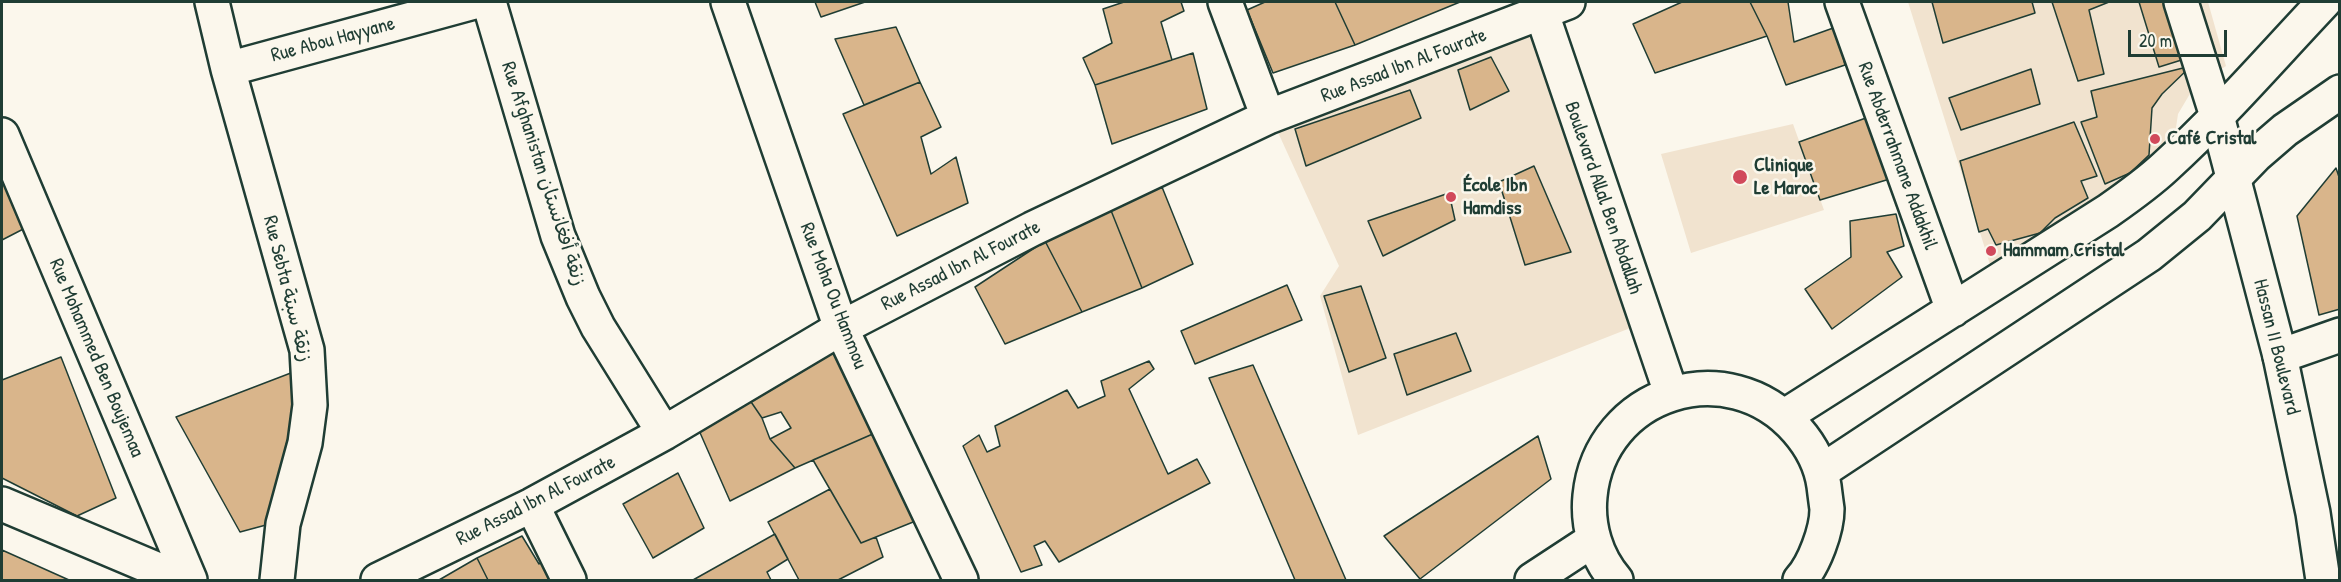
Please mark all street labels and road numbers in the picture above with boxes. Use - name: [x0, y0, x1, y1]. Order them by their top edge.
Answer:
- street label: Rue Abou Hayyane: [268, 12, 398, 68]
- street label: Rue Assad Ibn Al Fourate: [1318, 23, 1490, 109]
- street label: Rue Afghanistan زنقة أفغانستان: [495, 59, 591, 289]
- street label: Rue Abderrahmane Addakhil: [1852, 59, 1942, 253]
- street label: Boulevard Allal Ben Abdallah: [1559, 99, 1647, 297]
- street label: Rue Sebta زنقة سبتة: [257, 213, 317, 365]
- street label: Rue Assad Ibn Al Fourate: [877, 216, 1045, 316]
- street label: Rue Moha Ou Hammou: [794, 220, 872, 372]
- street label: Rue Mohammed Ben Boujemaa: [43, 255, 149, 461]
- street label: Hassan II Boulevard: [2248, 277, 2304, 417]
- street label: Rue Assad Ibn Al Fourate: [452, 451, 620, 551]

